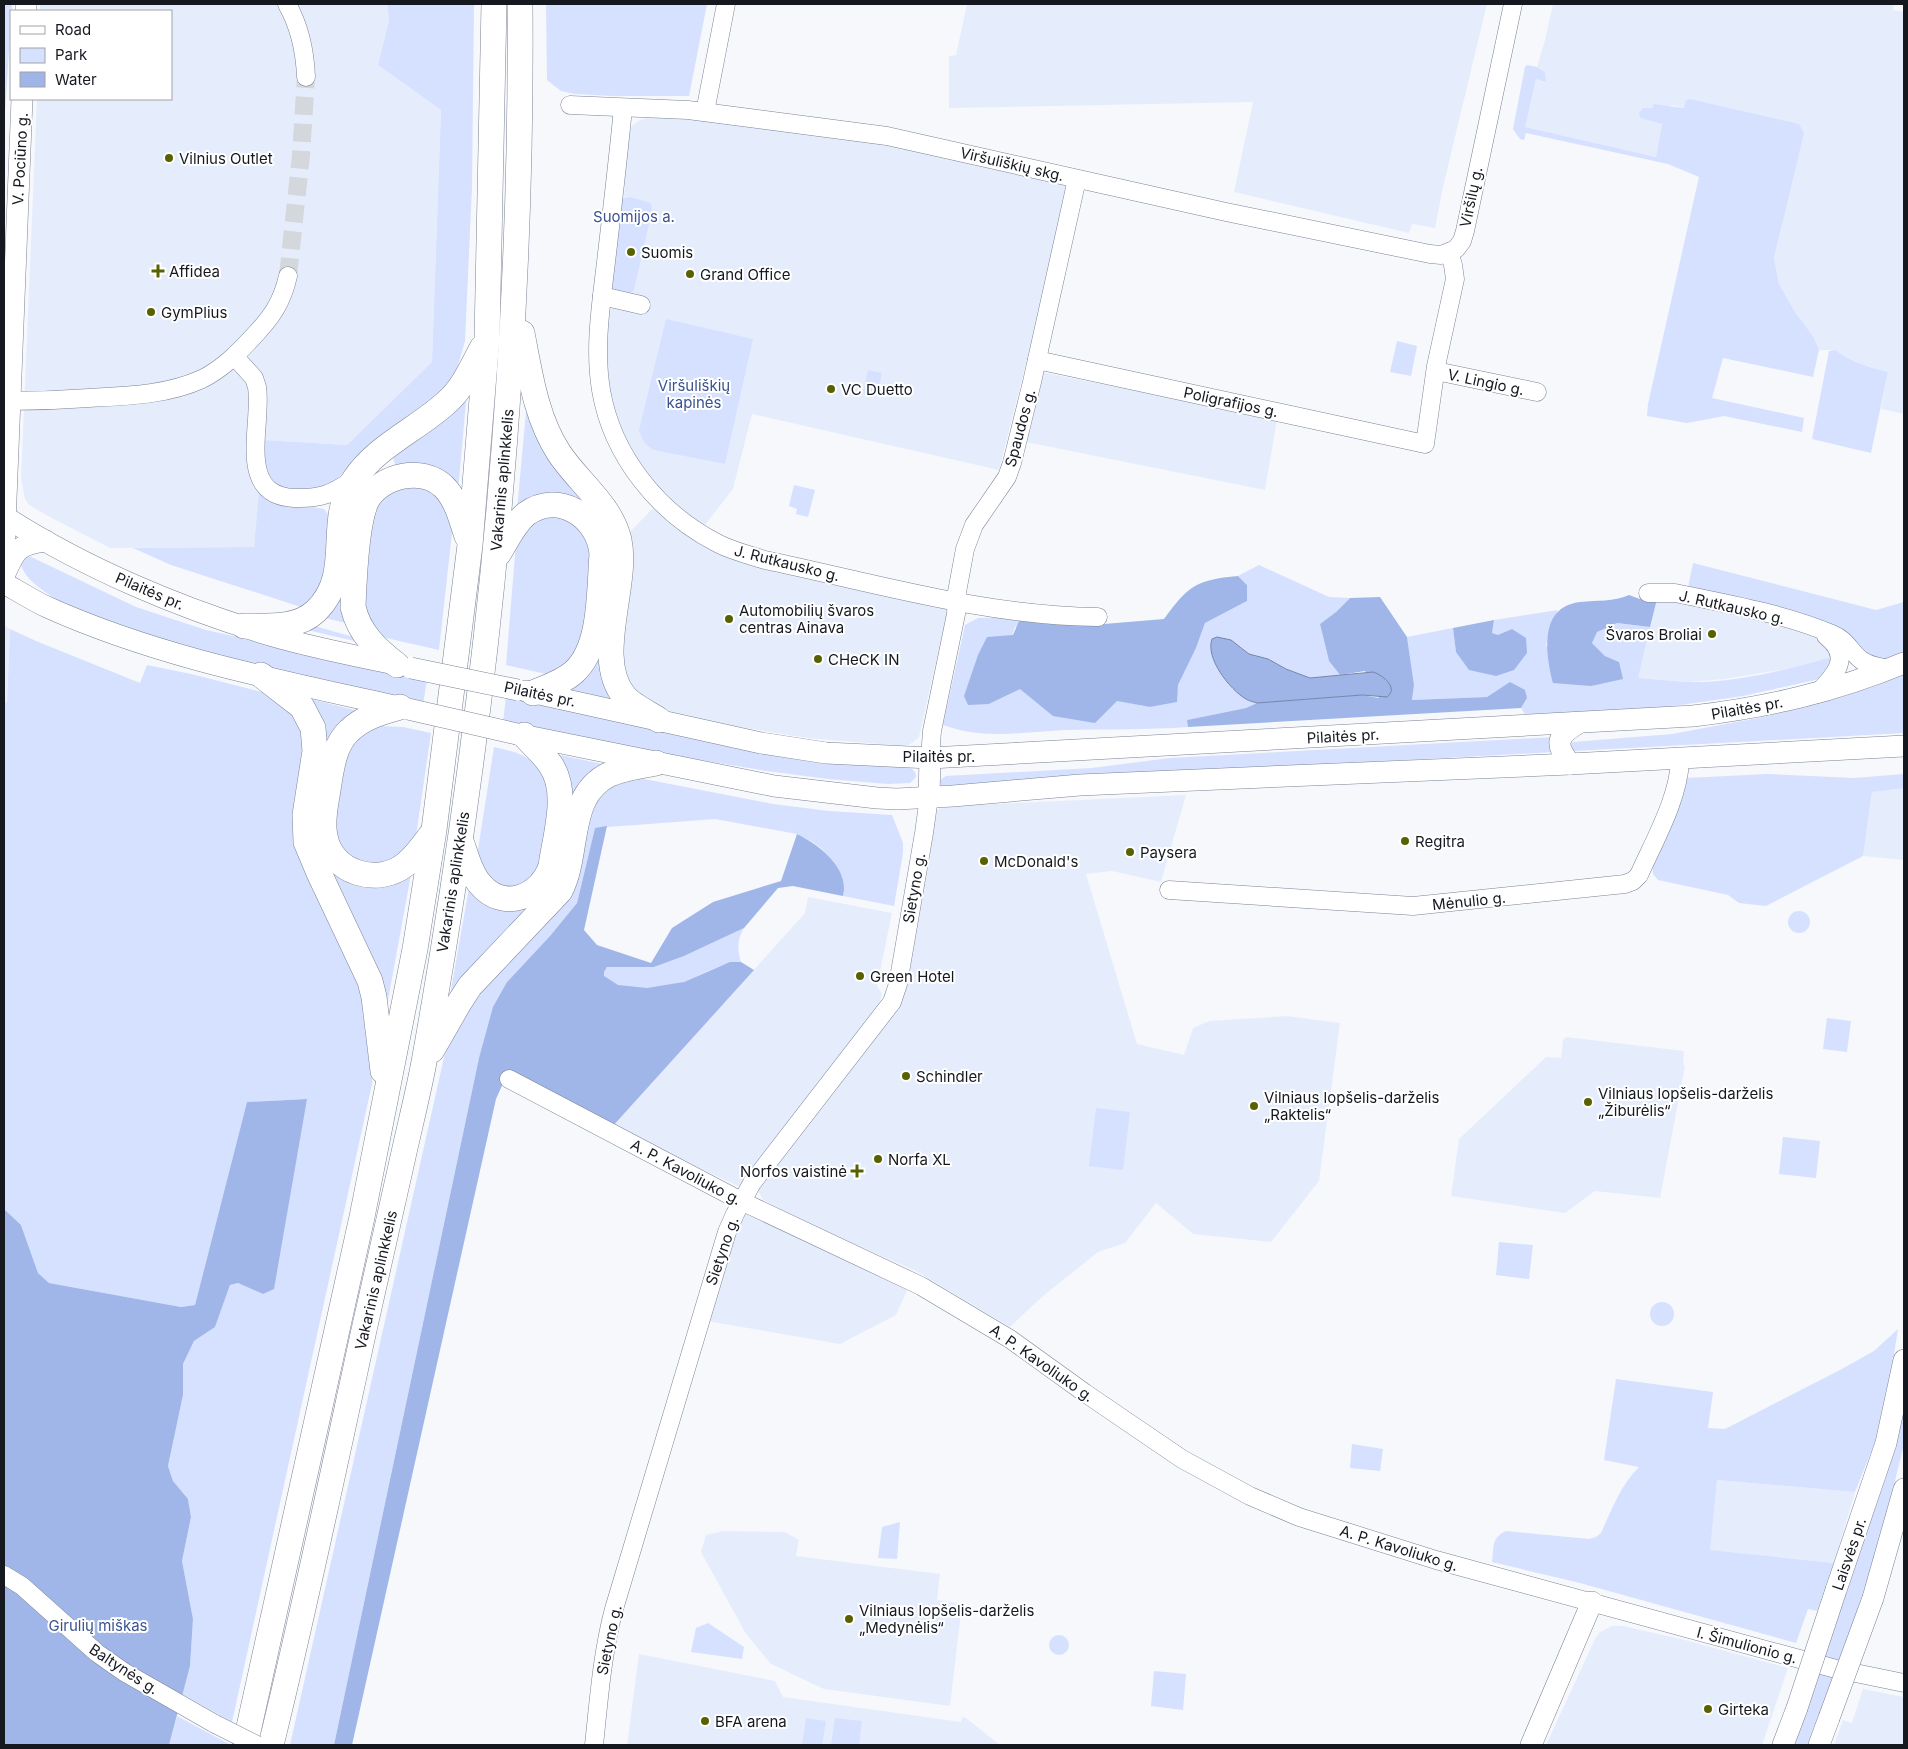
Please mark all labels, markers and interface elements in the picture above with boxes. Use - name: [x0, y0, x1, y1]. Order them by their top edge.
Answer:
- legend: [10, 10, 172, 100]
- text: Road: [55, 20, 91, 39]
- text: Park: [55, 45, 88, 64]
- text: Water: [55, 70, 97, 89]
- street label: V. Pociūno g.: [8, 112, 32, 206]
- street label: Viršuliškių skg.: [958, 143, 1066, 185]
- place label: Vilnius Outlet: [179, 149, 273, 168]
- marker: Vilnius Outlet: [163, 152, 175, 164]
- street label: Viršilų g.: [1455, 165, 1487, 229]
- park label: Suomijos a.: [593, 207, 675, 226]
- place label: Suomis: [641, 243, 693, 262]
- marker: Suomis: [625, 246, 637, 258]
- place label: Affidea: [169, 262, 220, 281]
- marker: Affidea: [151, 264, 165, 278]
- place label: Grand Office: [700, 265, 790, 284]
- marker: Grand Office: [684, 268, 696, 280]
- place label: GymPlius: [161, 303, 227, 322]
- marker: GymPlius: [145, 306, 157, 318]
- street label: V. Lingio g.: [1446, 365, 1526, 399]
- park label: Viršuliškių kapinės: [658, 376, 730, 412]
- place label: VC Duetto: [841, 380, 913, 399]
- marker: VC Duetto: [825, 383, 837, 395]
- street label: Poligrafijos g.: [1182, 383, 1280, 421]
- street label: Spaudos g.: [1000, 387, 1040, 469]
- street label: Vakarinis aplinkkelis: [486, 408, 518, 552]
- street label: J. Rutkausko g.: [732, 541, 842, 585]
- street label: Pilaitės pr.: [113, 568, 187, 614]
- street label: J. Rutkausko g.: [1677, 586, 1787, 628]
- place label: Automobilių švaros centras Ainava: [739, 601, 874, 637]
- marker: Automobilių švaros centras Ainava: [723, 613, 735, 625]
- place label: Švaros Broliai: [1606, 625, 1702, 644]
- marker: Švaros Broliai: [1706, 628, 1718, 640]
- place label: CHeCK IN: [828, 650, 899, 669]
- marker: CHeCK IN: [812, 653, 824, 665]
- street label: Pilaitės pr.: [502, 677, 578, 711]
- street label: Pilaitės pr.: [1710, 692, 1784, 724]
- street label: Pilaitės pr.: [1306, 725, 1380, 747]
- street label: Pilaitės pr.: [903, 747, 975, 766]
- street label: Vakarinis aplinkkelis: [432, 810, 474, 954]
- place label: Regitra: [1415, 832, 1465, 851]
- marker: Regitra: [1399, 835, 1411, 847]
- place label: Paysera: [1140, 843, 1197, 862]
- marker: Paysera: [1124, 846, 1136, 858]
- street label: Sietyno g.: [898, 851, 930, 925]
- place label: McDonald's: [994, 852, 1079, 871]
- marker: McDonald's: [978, 855, 990, 867]
- street label: Mėnulio g.: [1431, 888, 1507, 914]
- place label: Green Hotel: [870, 967, 954, 986]
- marker: Green Hotel: [854, 970, 866, 982]
- place label: Schindler: [916, 1067, 983, 1086]
- marker: Schindler: [900, 1070, 912, 1082]
- place label: Vilniaus lopšelis-darželis „Žiburėlis“: [1598, 1084, 1773, 1120]
- place label: Vilniaus lopšelis-darželis „Raktelis“: [1264, 1088, 1439, 1124]
- marker: Vilniaus lopšelis-darželis „Žiburėlis“: [1582, 1096, 1594, 1108]
- marker: Vilniaus lopšelis-darželis „Raktelis“: [1248, 1100, 1260, 1112]
- street label: A. P. Kavoliuko g.: [627, 1135, 745, 1209]
- place label: Norfa XL: [888, 1150, 951, 1169]
- marker: Norfa XL: [872, 1153, 884, 1165]
- place label: Norfos vaistinė: [740, 1162, 847, 1181]
- marker: Norfos vaistinė: [851, 1165, 863, 1177]
- street label: Vakarinis aplinkkelis: [351, 1208, 401, 1352]
- street label: Sietyno g.: [701, 1214, 743, 1288]
- street label: A. P. Kavoliuko g.: [986, 1320, 1098, 1406]
- street label: Laisvės pr.: [1828, 1515, 1870, 1593]
- street label: A. P. Kavoliuko g.: [1338, 1521, 1460, 1575]
- place label: Vilniaus lopšelis-darželis „Medynėlis“: [859, 1601, 1034, 1637]
- street label: Sietyno g.: [592, 1603, 626, 1677]
- marker: Vilniaus lopšelis-darželis „Medynėlis“: [843, 1613, 855, 1625]
- park label: Girulių miškas: [49, 1616, 148, 1635]
- street label: I. Šimulionio g.: [1695, 1622, 1799, 1668]
- street label: Baltynės g.: [86, 1640, 162, 1698]
- place label: Girteka: [1718, 1700, 1769, 1719]
- marker: Girteka: [1702, 1703, 1714, 1715]
- place label: BFA arena: [715, 1712, 787, 1731]
- marker: BFA arena: [699, 1715, 711, 1727]

